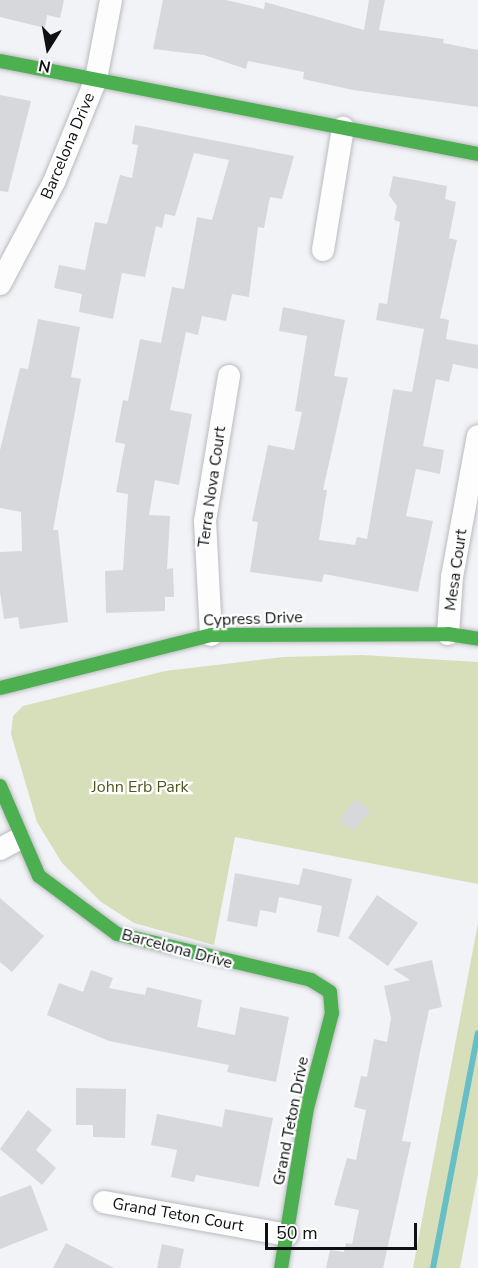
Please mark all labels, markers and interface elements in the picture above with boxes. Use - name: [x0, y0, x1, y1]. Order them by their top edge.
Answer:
- north arrow: [18, 18, 78, 78]
- text: N: [37, 54, 53, 78]
- street label: Barcelona Drive: [37, 90, 99, 202]
- street label: Terra Nova Court: [194, 425, 230, 549]
- street label: Mesa Court: [441, 528, 471, 612]
- street label: Cypress Drive: [203, 608, 303, 630]
- park label: John Erb Park: [92, 777, 188, 797]
- street label: Barcelona Drive: [120, 925, 234, 973]
- street label: Grand Teton Drive: [269, 1055, 313, 1187]
- street label: Grand Teton Court: [111, 1194, 245, 1236]
- scale bar: [268, 1211, 420, 1249]
- text: 50 m: [276, 1221, 318, 1245]

